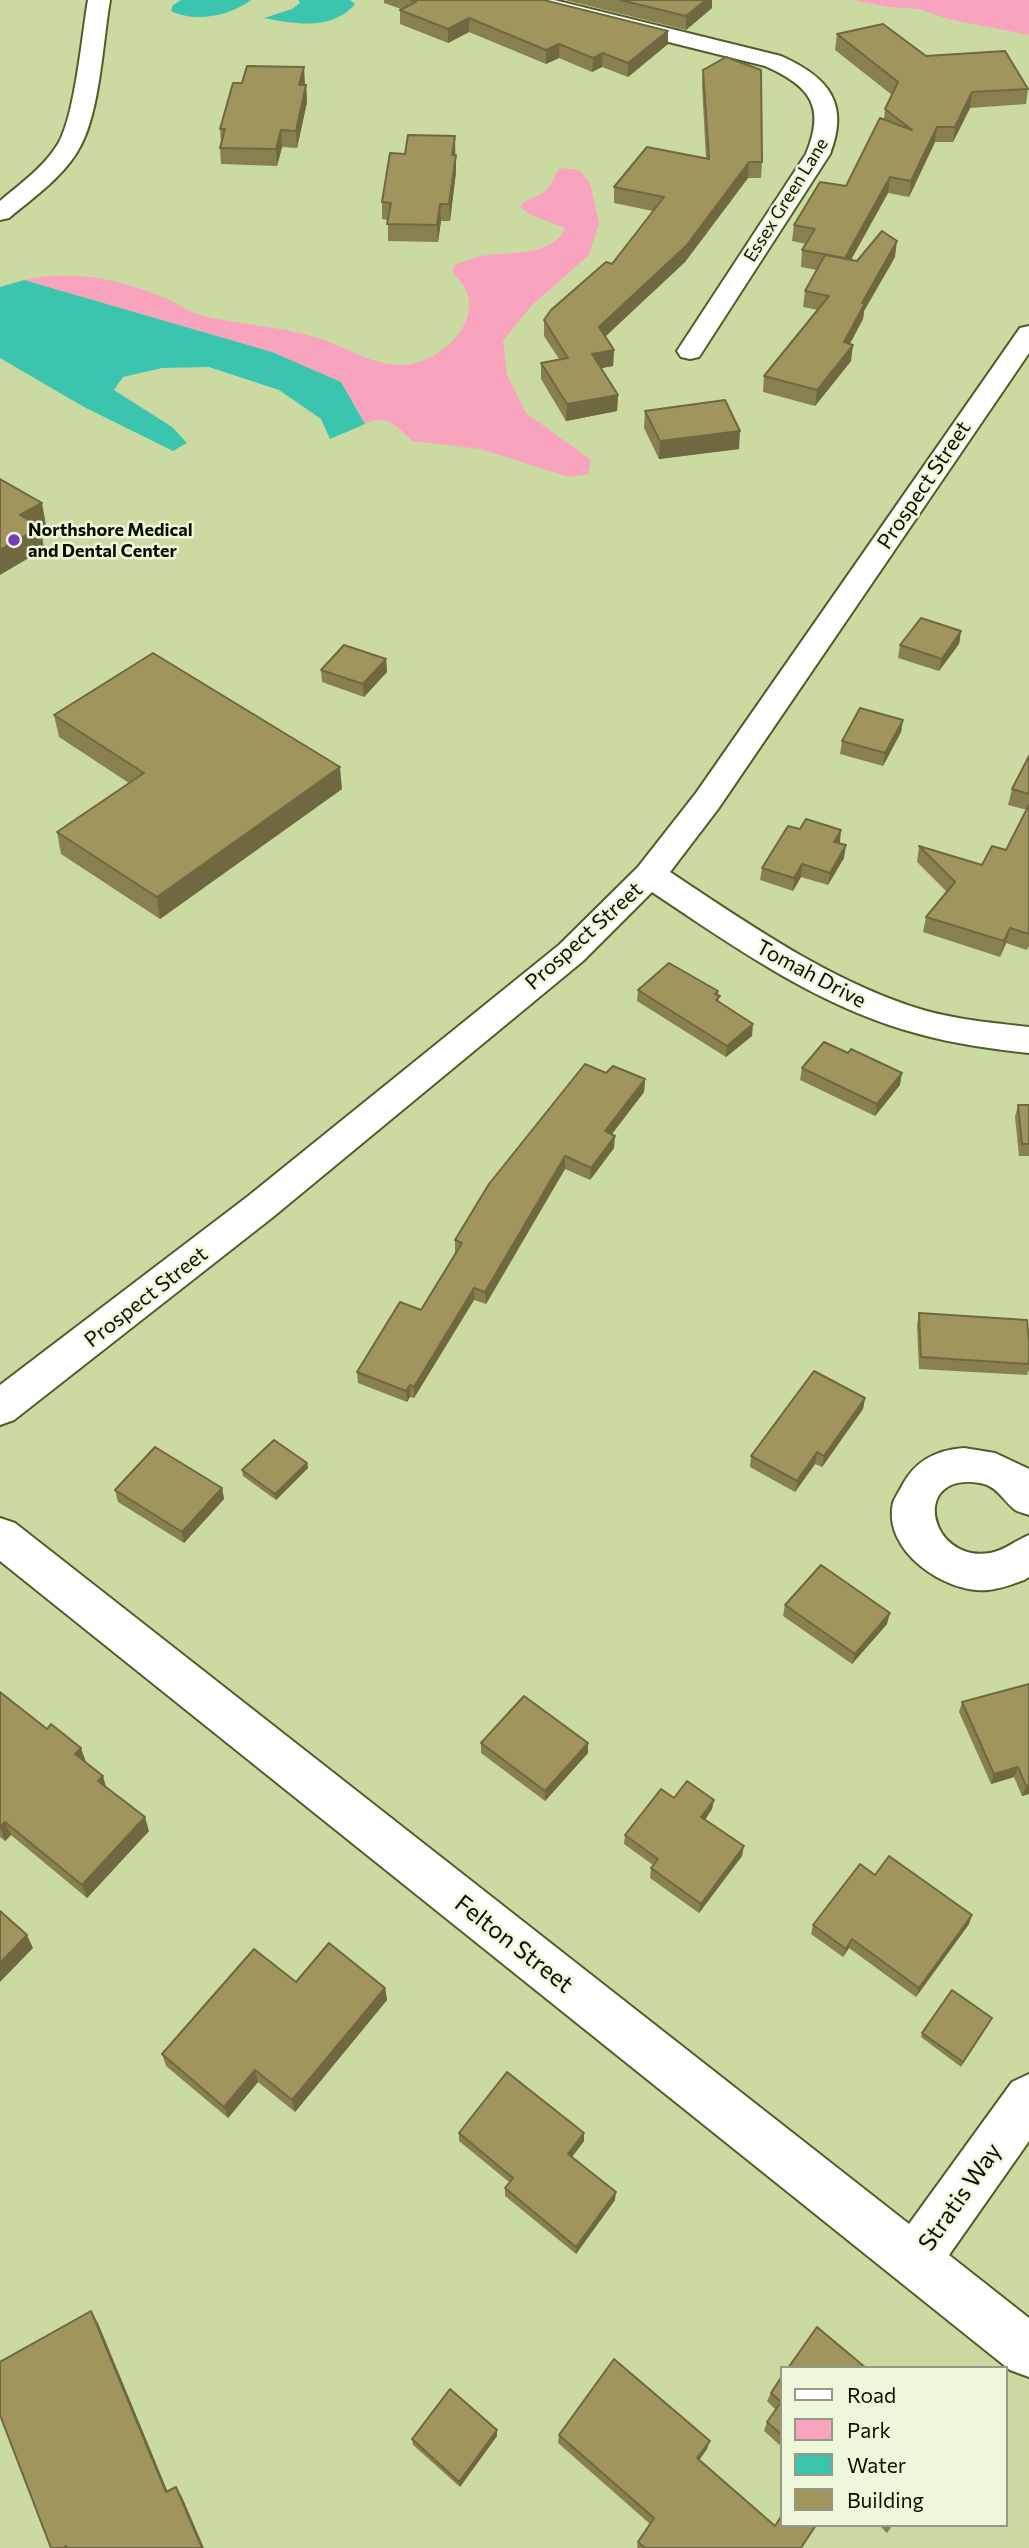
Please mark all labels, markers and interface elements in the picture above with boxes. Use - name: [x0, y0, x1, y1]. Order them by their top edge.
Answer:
- street label: Essex Green Lane: [739, 134, 833, 266]
- street label: Prospect Street: [872, 416, 976, 554]
- place label: Northshore Medical and Dental Center: [28, 519, 193, 562]
- marker: Northshore Medical and Dental Center: [6, 532, 22, 548]
- street label: Prospect Street: [520, 877, 648, 995]
- street label: Tomah Drive: [752, 935, 870, 1013]
- street label: Prospect Street: [80, 1241, 212, 1353]
- street label: Felton Street: [449, 1889, 579, 1999]
- street label: Stratis Way: [912, 2138, 1008, 2256]
- legend: [780, 2366, 1008, 2527]
- text: Road: [847, 2382, 896, 2407]
- text: Park: [847, 2417, 891, 2442]
- text: Water: [847, 2452, 906, 2477]
- text: Building: [847, 2487, 924, 2512]

